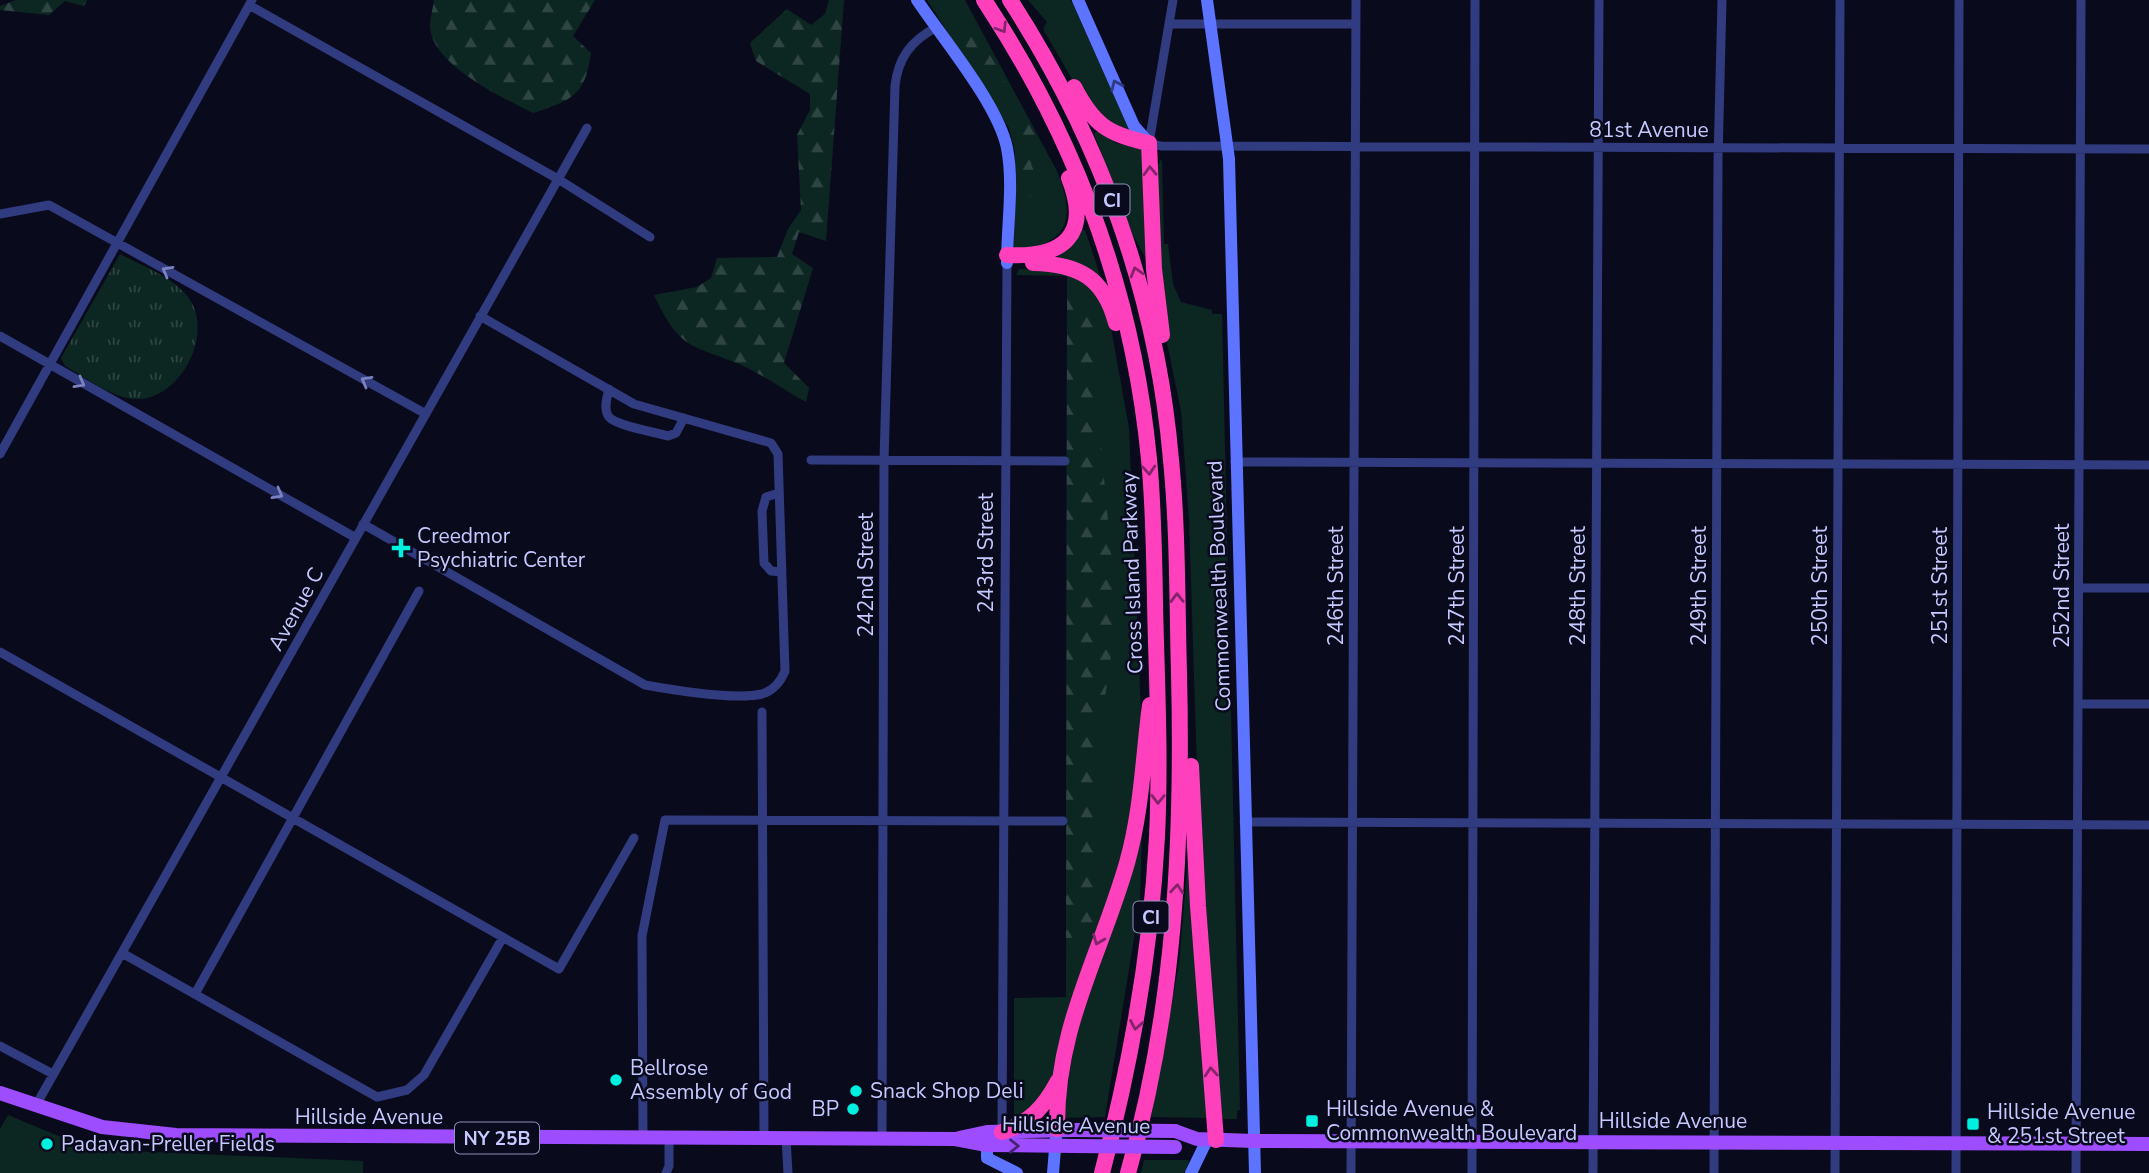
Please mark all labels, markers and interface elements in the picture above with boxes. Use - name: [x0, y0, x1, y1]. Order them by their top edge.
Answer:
- one-way arrow: [993, 20, 1006, 33]
- one-way arrow: [1110, 80, 1124, 92]
- street label: 81st Avenue: [1589, 116, 1709, 144]
- one-way arrow: [1143, 165, 1158, 176]
- road number: CI: [1094, 184, 1130, 216]
- one-way arrow: [161, 266, 174, 279]
- one-way arrow: [1129, 266, 1144, 278]
- one-way arrow: [73, 375, 85, 388]
- one-way arrow: [361, 376, 373, 389]
- street label: Commonwealth Boulevard: [1201, 460, 1237, 712]
- one-way arrow: [1142, 465, 1157, 476]
- street label: Cross Island Parkway: [1114, 471, 1150, 674]
- one-way arrow: [271, 486, 284, 499]
- street label: 243rd Street: [972, 492, 1000, 613]
- street label: 242nd Street: [852, 512, 880, 637]
- place label: Creedmor Psychiatric Center: [417, 522, 586, 574]
- street label: 252nd Street: [2048, 523, 2076, 648]
- street label: 246th Street: [1322, 525, 1350, 646]
- street label: 247th Street: [1443, 525, 1471, 646]
- street label: 248th Street: [1564, 525, 1592, 646]
- street label: 249th Street: [1685, 525, 1713, 646]
- street label: 250th Street: [1806, 525, 1834, 646]
- street label: 251st Street: [1926, 526, 1954, 645]
- marker: Creedmor Psychiatric Center: [391, 538, 411, 558]
- street label: Avenue C: [262, 562, 330, 656]
- one-way arrow: [1169, 593, 1184, 604]
- one-way arrow: [1150, 794, 1166, 804]
- one-way arrow: [1169, 883, 1184, 894]
- road number: CI: [1134, 902, 1168, 932]
- one-way arrow: [1093, 933, 1107, 945]
- one-way arrow: [1129, 1019, 1144, 1031]
- place label: Bellrose Assembly of God: [630, 1054, 792, 1106]
- one-way arrow: [1204, 1066, 1219, 1077]
- marker: Bellrose Assembly of God: [608, 1072, 624, 1088]
- place label: Snack Shop Deli: [870, 1077, 1024, 1105]
- marker: Snack Shop Deli: [848, 1083, 864, 1099]
- place label: BP: [812, 1095, 839, 1123]
- place label: Hillside Avenue & Commonwealth Boulevard: [1326, 1095, 1577, 1147]
- place label: Hillside Avenue & 251st Street: [1987, 1098, 2135, 1150]
- marker: BP: [845, 1101, 861, 1117]
- street label: Hillside Avenue: [295, 1103, 443, 1131]
- street label: Hillside Avenue: [1599, 1107, 1747, 1135]
- street label: Hillside Avenue: [1002, 1110, 1150, 1140]
- marker: Hillside Avenue & Commonwealth Boulevard: [1304, 1113, 1320, 1129]
- marker: Hillside Avenue & 251st Street: [1965, 1116, 1981, 1132]
- road number: NY 25B: [455, 1122, 539, 1154]
- place label: Padavan-Preller Fields: [61, 1130, 275, 1158]
- marker: Padavan-Preller Fields: [39, 1136, 55, 1152]
- one-way arrow: [1009, 1138, 1020, 1154]

